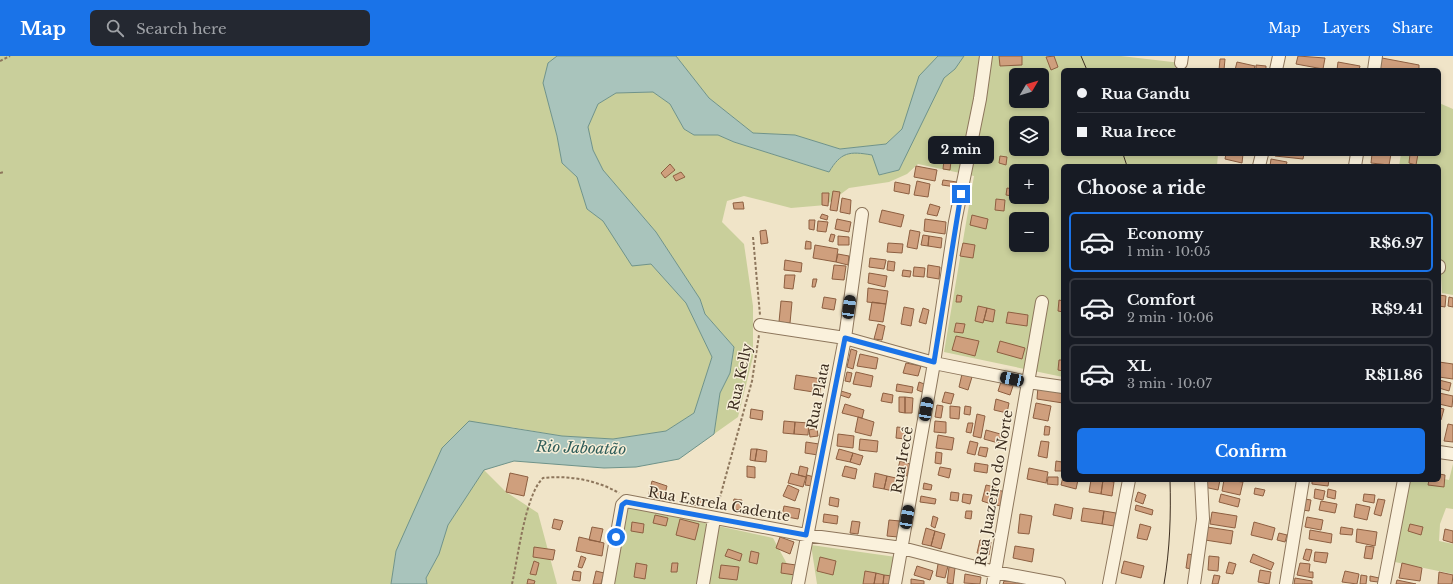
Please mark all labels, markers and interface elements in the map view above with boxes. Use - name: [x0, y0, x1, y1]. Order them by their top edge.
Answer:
- search box: [90, 10, 370, 46]
- text: Map: [20, 17, 66, 40]
- icon: search: [104, 17, 126, 39]
- text: Search here: [136, 19, 227, 38]
- text: Map: [1268, 19, 1301, 37]
- text: Layers: [1323, 19, 1370, 37]
- text: Share: [1392, 19, 1433, 37]
- north arrow: [1009, 68, 1049, 108]
- map controls: [1009, 68, 1049, 252]
- text: Rua Gandu: [1101, 84, 1190, 103]
- button: layers: [1009, 116, 1049, 156]
- text: Rua Irece: [1101, 122, 1176, 141]
- callout: 2 min: [928, 136, 994, 164]
- text: 2 min: [941, 141, 981, 158]
- button: +: [1009, 164, 1049, 204]
- text: Choose a ride: [1077, 177, 1206, 199]
- route end: [952, 185, 970, 203]
- button: −: [1009, 212, 1049, 252]
- icon: car: [1079, 224, 1115, 260]
- text: Economy: [1127, 224, 1204, 243]
- text: R$6.97: [1369, 233, 1423, 252]
- text: 1 min · 10:05: [1127, 243, 1211, 260]
- icon: car: [1079, 290, 1115, 326]
- text: Comfort: [1127, 290, 1195, 309]
- car: [841, 294, 857, 320]
- text: R$9.41: [1371, 299, 1423, 318]
- text: 2 min · 10:06: [1127, 309, 1214, 326]
- street label: Rua Kelly: [724, 342, 756, 412]
- icon: car: [1079, 356, 1115, 392]
- text: XL: [1127, 356, 1151, 375]
- street label: Rua Plata: [803, 361, 833, 431]
- text: R$11.86: [1364, 365, 1423, 384]
- car: [999, 371, 1025, 387]
- text: 3 min · 10:07: [1127, 375, 1212, 392]
- car: [918, 396, 934, 422]
- street label: Rua Juazeiro do Norte: [971, 408, 1017, 568]
- street label: Rua Irecê: [887, 425, 917, 495]
- button: Confirm: [1077, 428, 1425, 474]
- water label: Rio Jaboatão: [535, 436, 627, 459]
- street label: Rua Estrela Cadente: [647, 483, 791, 525]
- car: [899, 504, 915, 530]
- route start: [607, 528, 625, 546]

